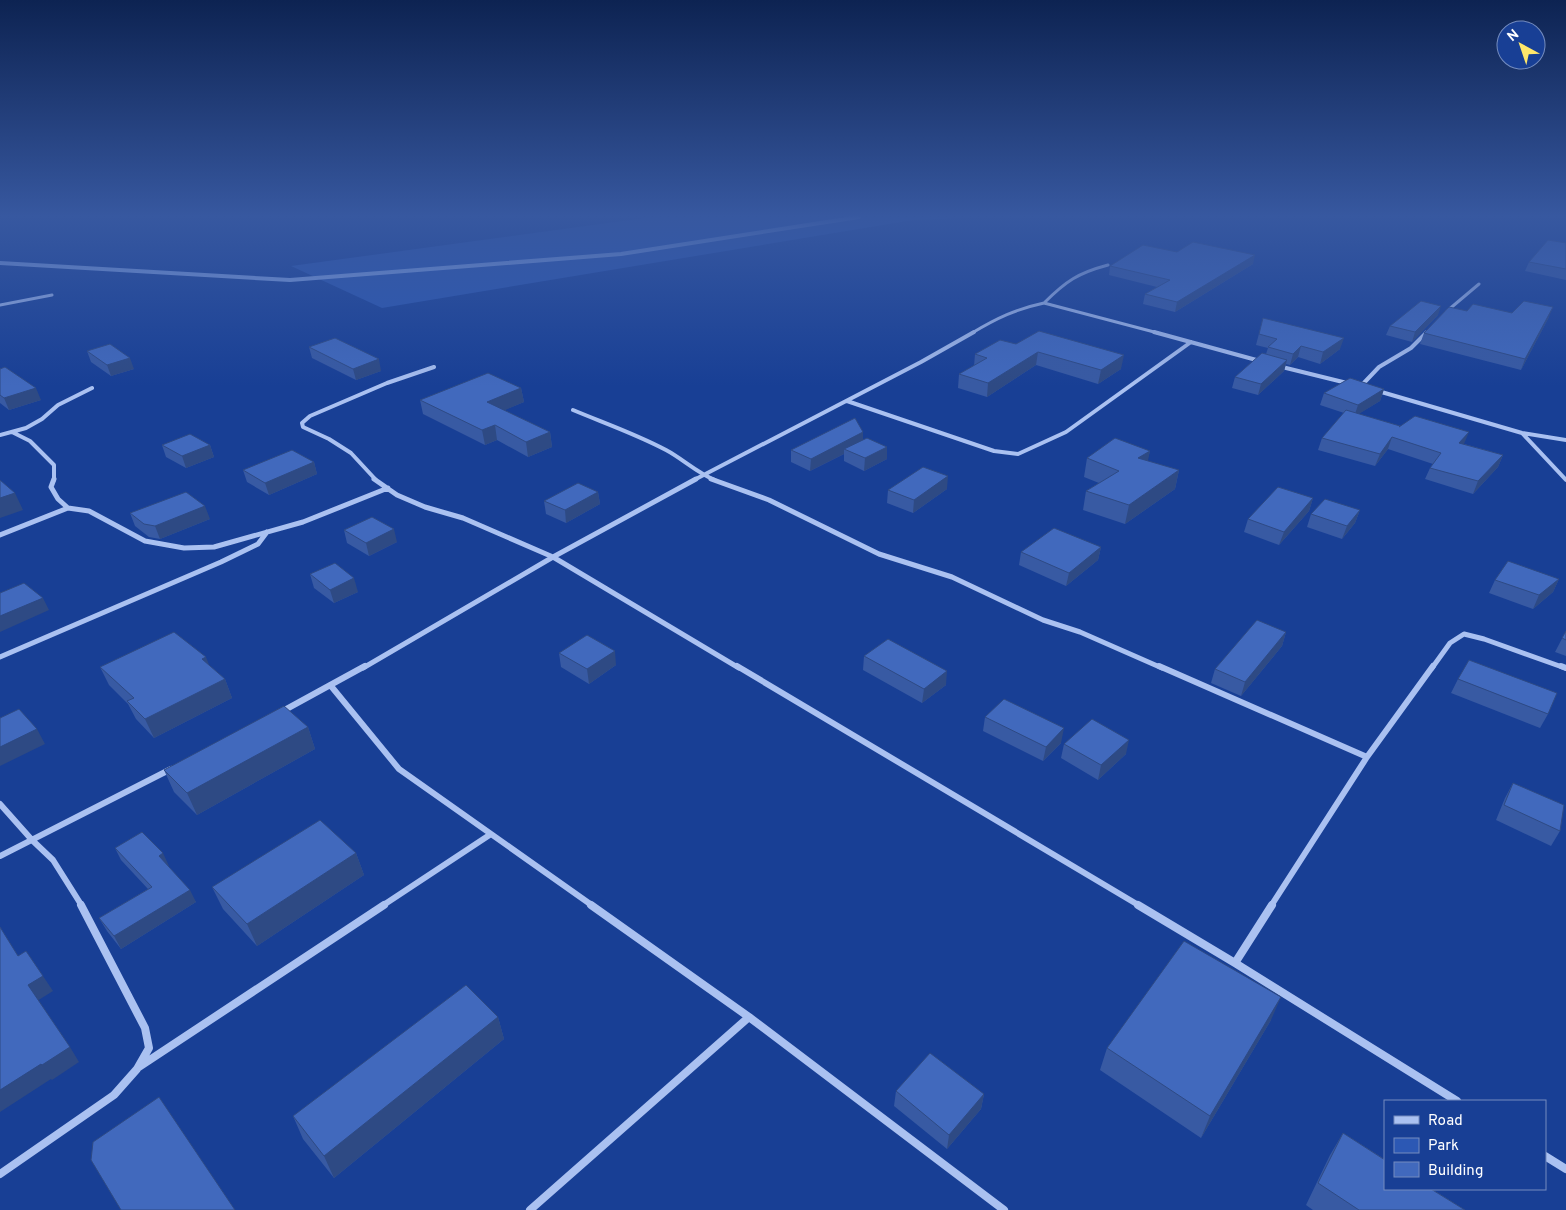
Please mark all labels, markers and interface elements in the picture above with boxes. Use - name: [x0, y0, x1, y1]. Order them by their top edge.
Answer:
- north arrow: [1496, 20, 1546, 70]
- text: N: [1504, 26, 1523, 46]
- legend: [1384, 1100, 1546, 1190]
- text: Road: [1428, 1112, 1463, 1131]
- text: Park: [1428, 1137, 1459, 1156]
- text: Building: [1428, 1162, 1483, 1181]

